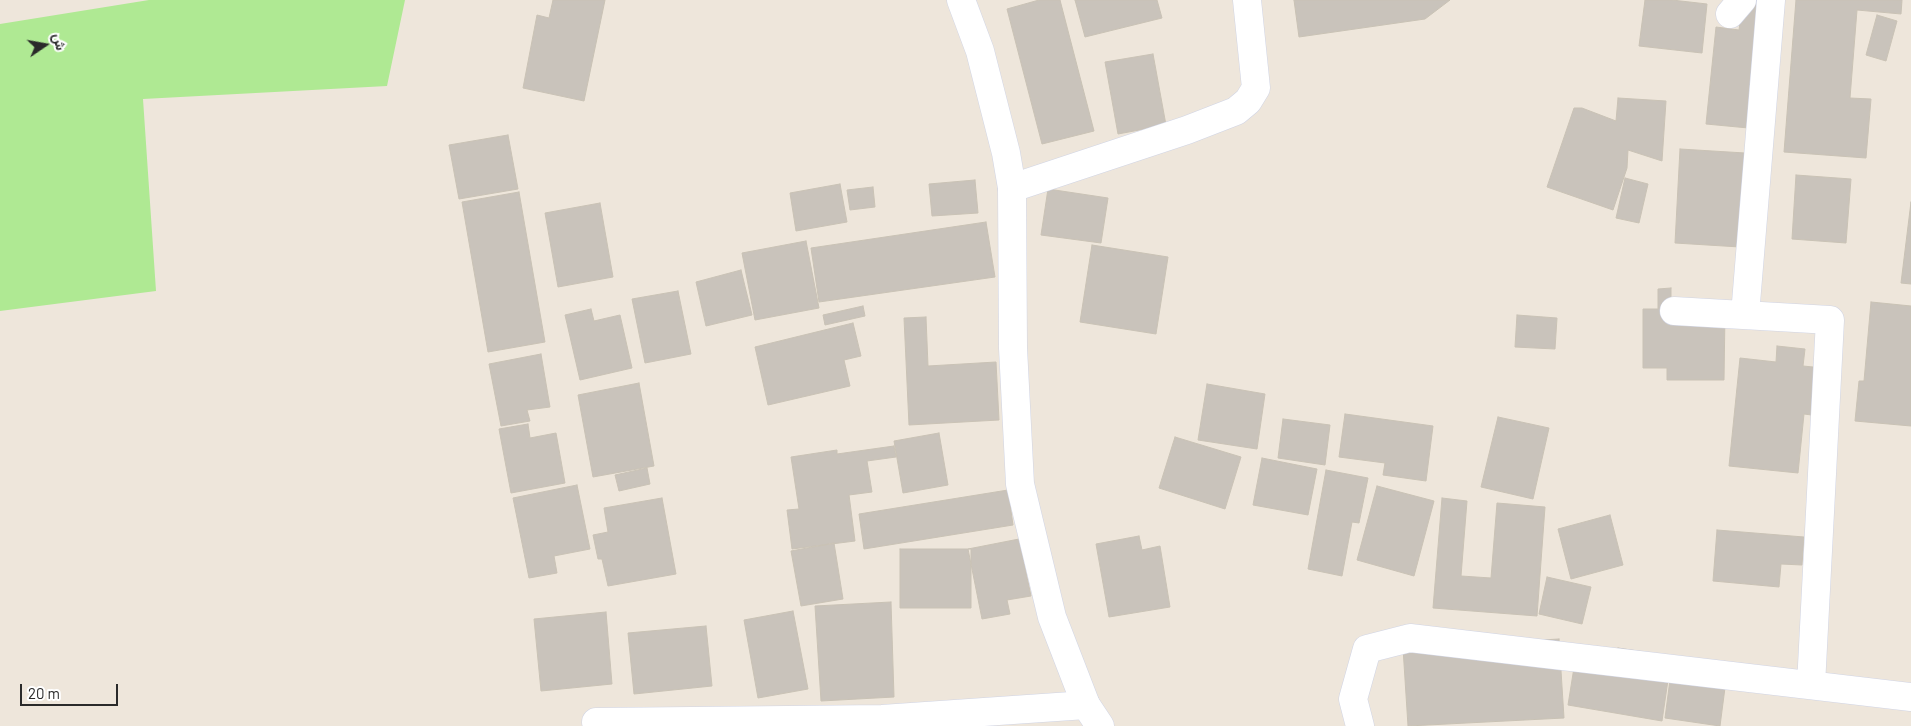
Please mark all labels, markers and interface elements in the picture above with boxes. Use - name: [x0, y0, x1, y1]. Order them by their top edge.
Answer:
- north arrow: [20, 20, 70, 70]
- text: ش: [50, 32, 70, 52]
- scale bar: [22, 674, 120, 706]
- text: 20 m: [28, 684, 60, 702]

